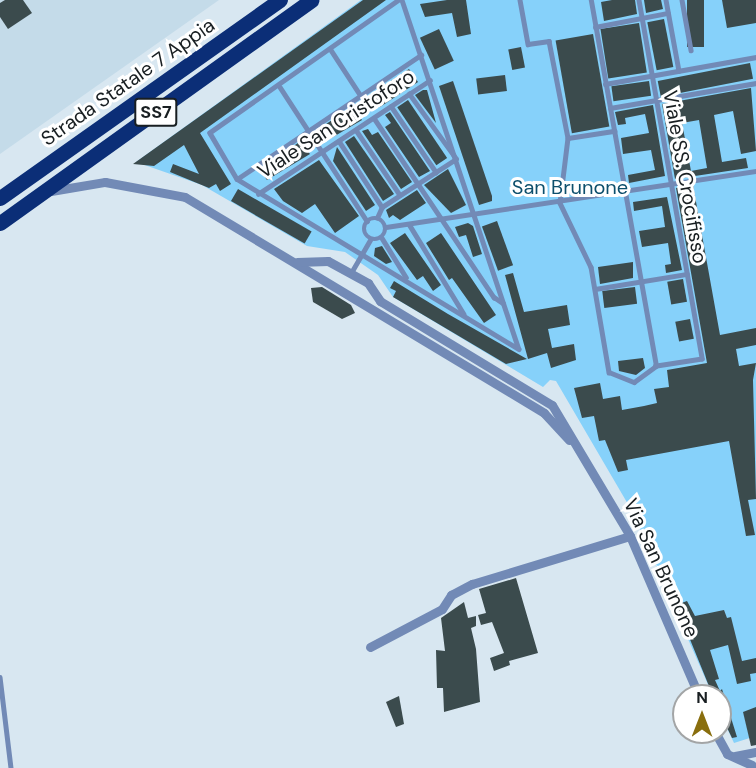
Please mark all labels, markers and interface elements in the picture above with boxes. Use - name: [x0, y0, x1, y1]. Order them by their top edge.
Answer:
- street label: Strada Statale 7 Appia: [37, 13, 219, 151]
- street label: Viale San Cristoforo: [253, 64, 419, 184]
- street label: Viale SS. Crocifisso: [658, 89, 712, 265]
- road number: SS7: [134, 97, 178, 127]
- park label: San Brunone: [512, 175, 628, 199]
- street label: Via San Brunone: [618, 495, 704, 641]
- north arrow: [672, 684, 732, 744]
- text: N: [696, 687, 708, 708]

